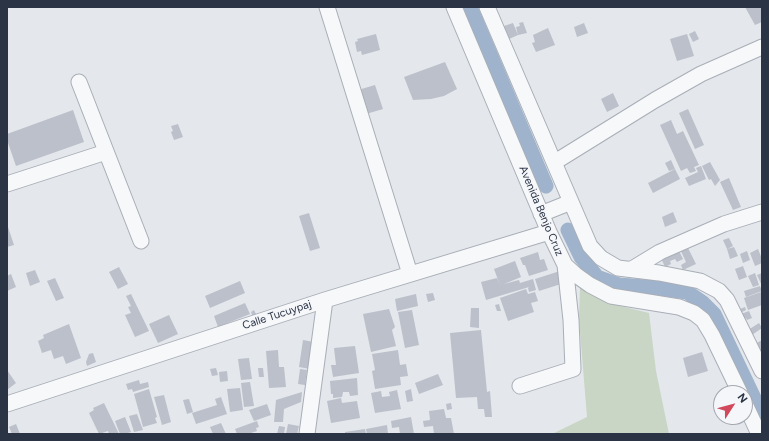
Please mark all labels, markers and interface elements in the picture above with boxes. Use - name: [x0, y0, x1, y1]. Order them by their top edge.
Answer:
- street label: Avenida Benjo Cruz: [516, 164, 566, 258]
- street label: Calle Tucuypaj: [241, 298, 313, 332]
- north arrow: [713, 385, 753, 425]
- text: N: [735, 391, 750, 405]

